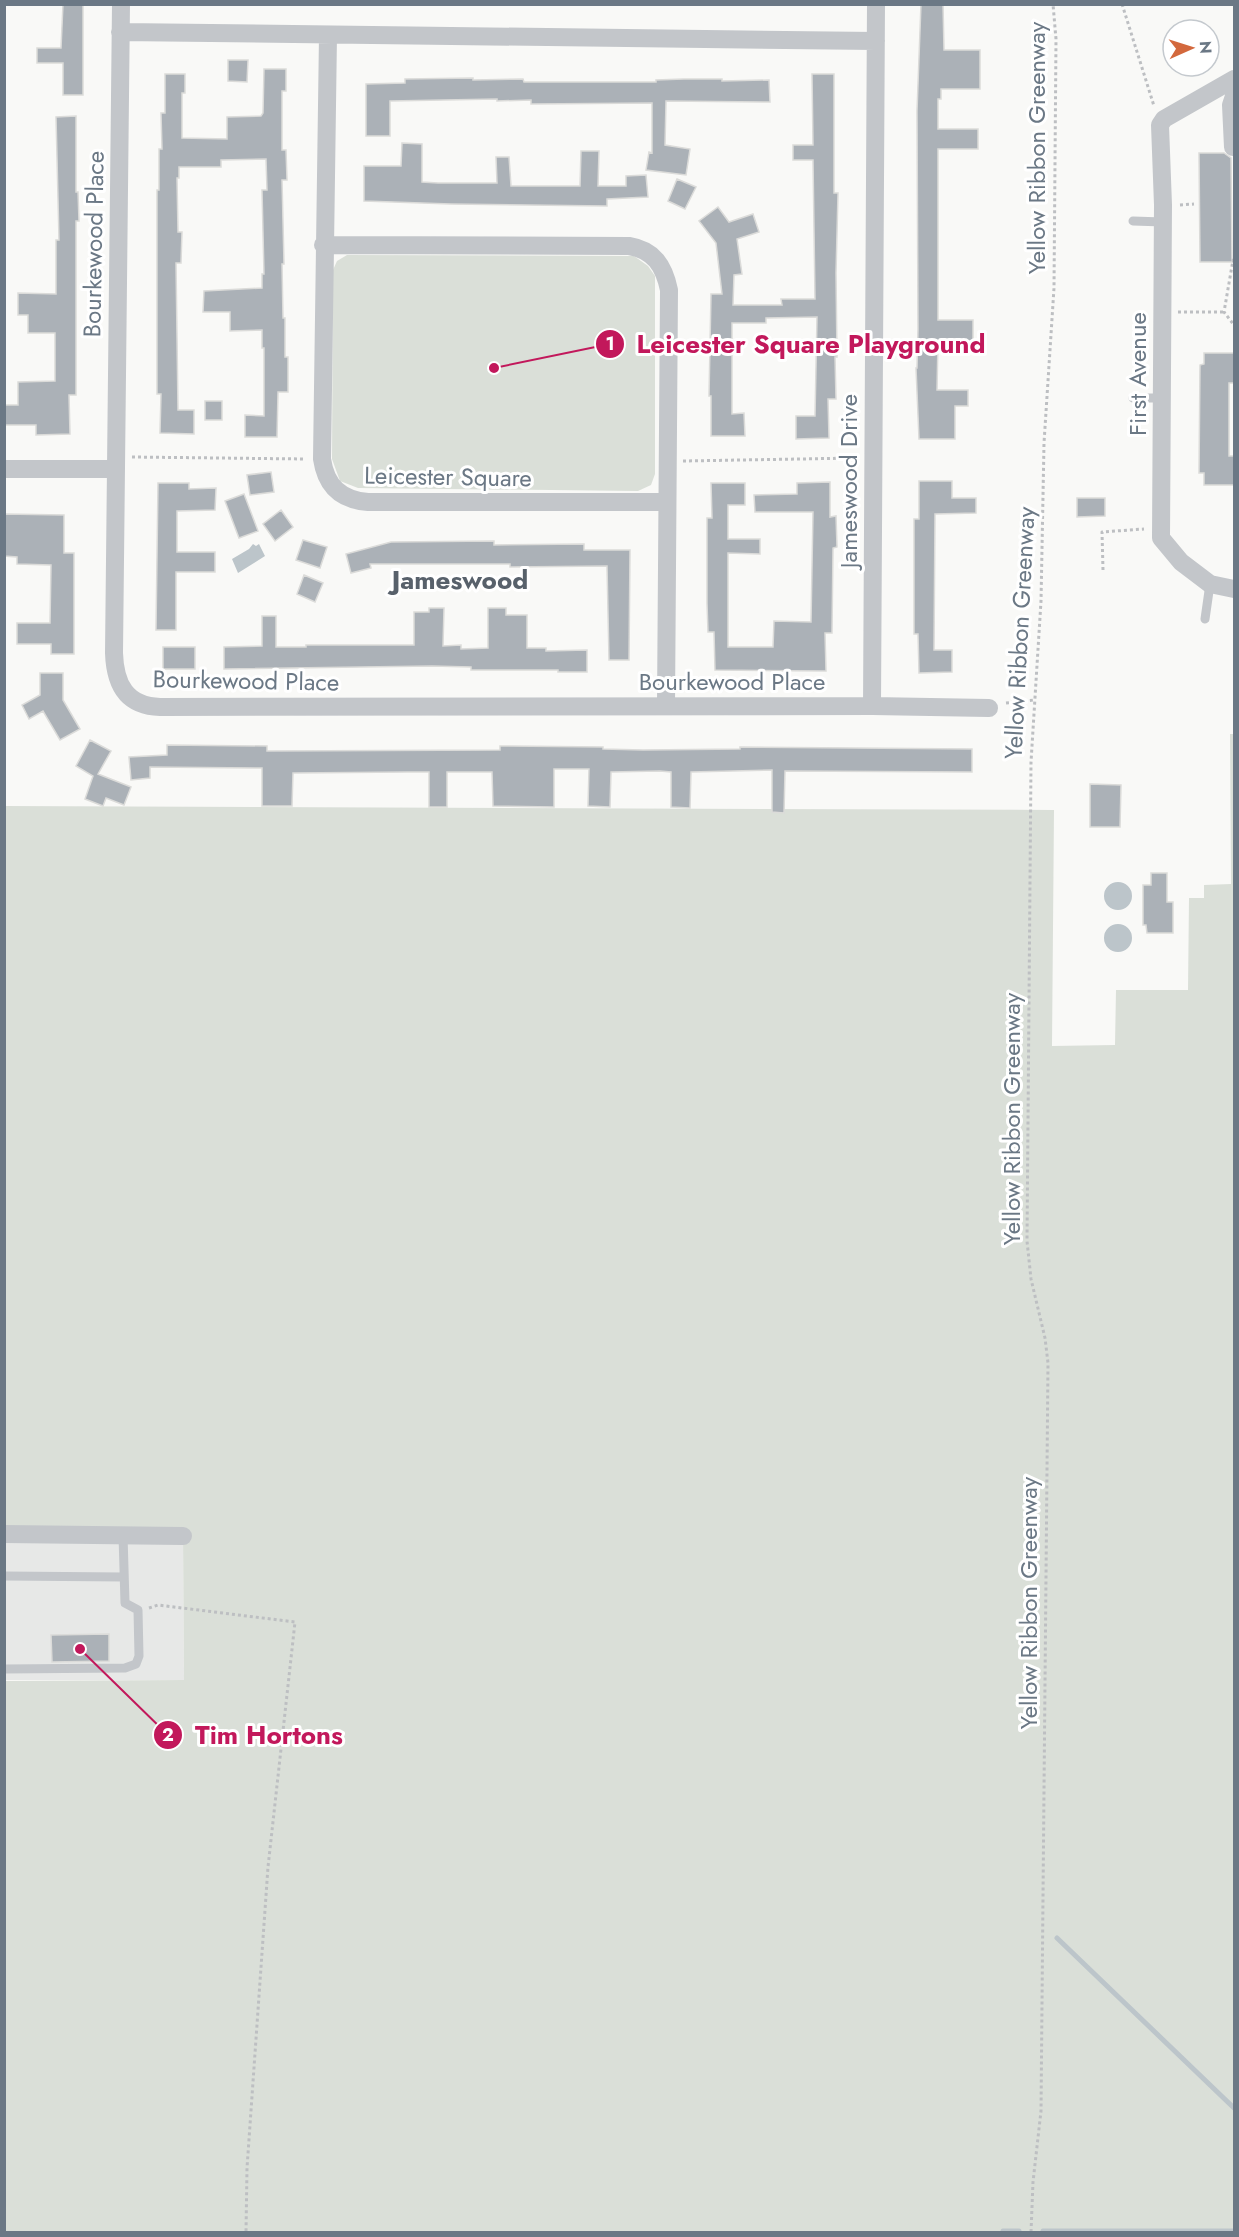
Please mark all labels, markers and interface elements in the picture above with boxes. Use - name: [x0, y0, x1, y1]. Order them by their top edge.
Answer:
- north arrow: [1161, 18, 1221, 78]
- street label: Yellow Ribbon Greenway: [1019, 21, 1054, 274]
- text: N: [1194, 40, 1217, 54]
- street label: Bourkewood Place: [74, 150, 113, 338]
- street label: First Avenue: [1120, 312, 1155, 436]
- callout: Leicester Square Playground: [595, 322, 998, 366]
- text: Leicester Square Playground: [637, 325, 986, 363]
- text: 1: [605, 331, 615, 357]
- street label: Jameswood Drive: [831, 394, 866, 571]
- street label: Leicester Square: [364, 458, 532, 495]
- street label: Yellow Ribbon Greenway: [995, 505, 1044, 760]
- district label: Jameswood: [387, 561, 528, 599]
- street label: Bourkewood Place: [152, 661, 340, 700]
- street label: Bourkewood Place: [639, 664, 825, 699]
- street label: Yellow Ribbon Greenway: [994, 992, 1029, 1245]
- street label: Yellow Ribbon Greenway: [1011, 1476, 1046, 1729]
- callout: Tim Hortons: [153, 1713, 355, 1757]
- text: Tim Hortons: [195, 1716, 343, 1754]
- text: 2: [162, 1722, 174, 1748]

